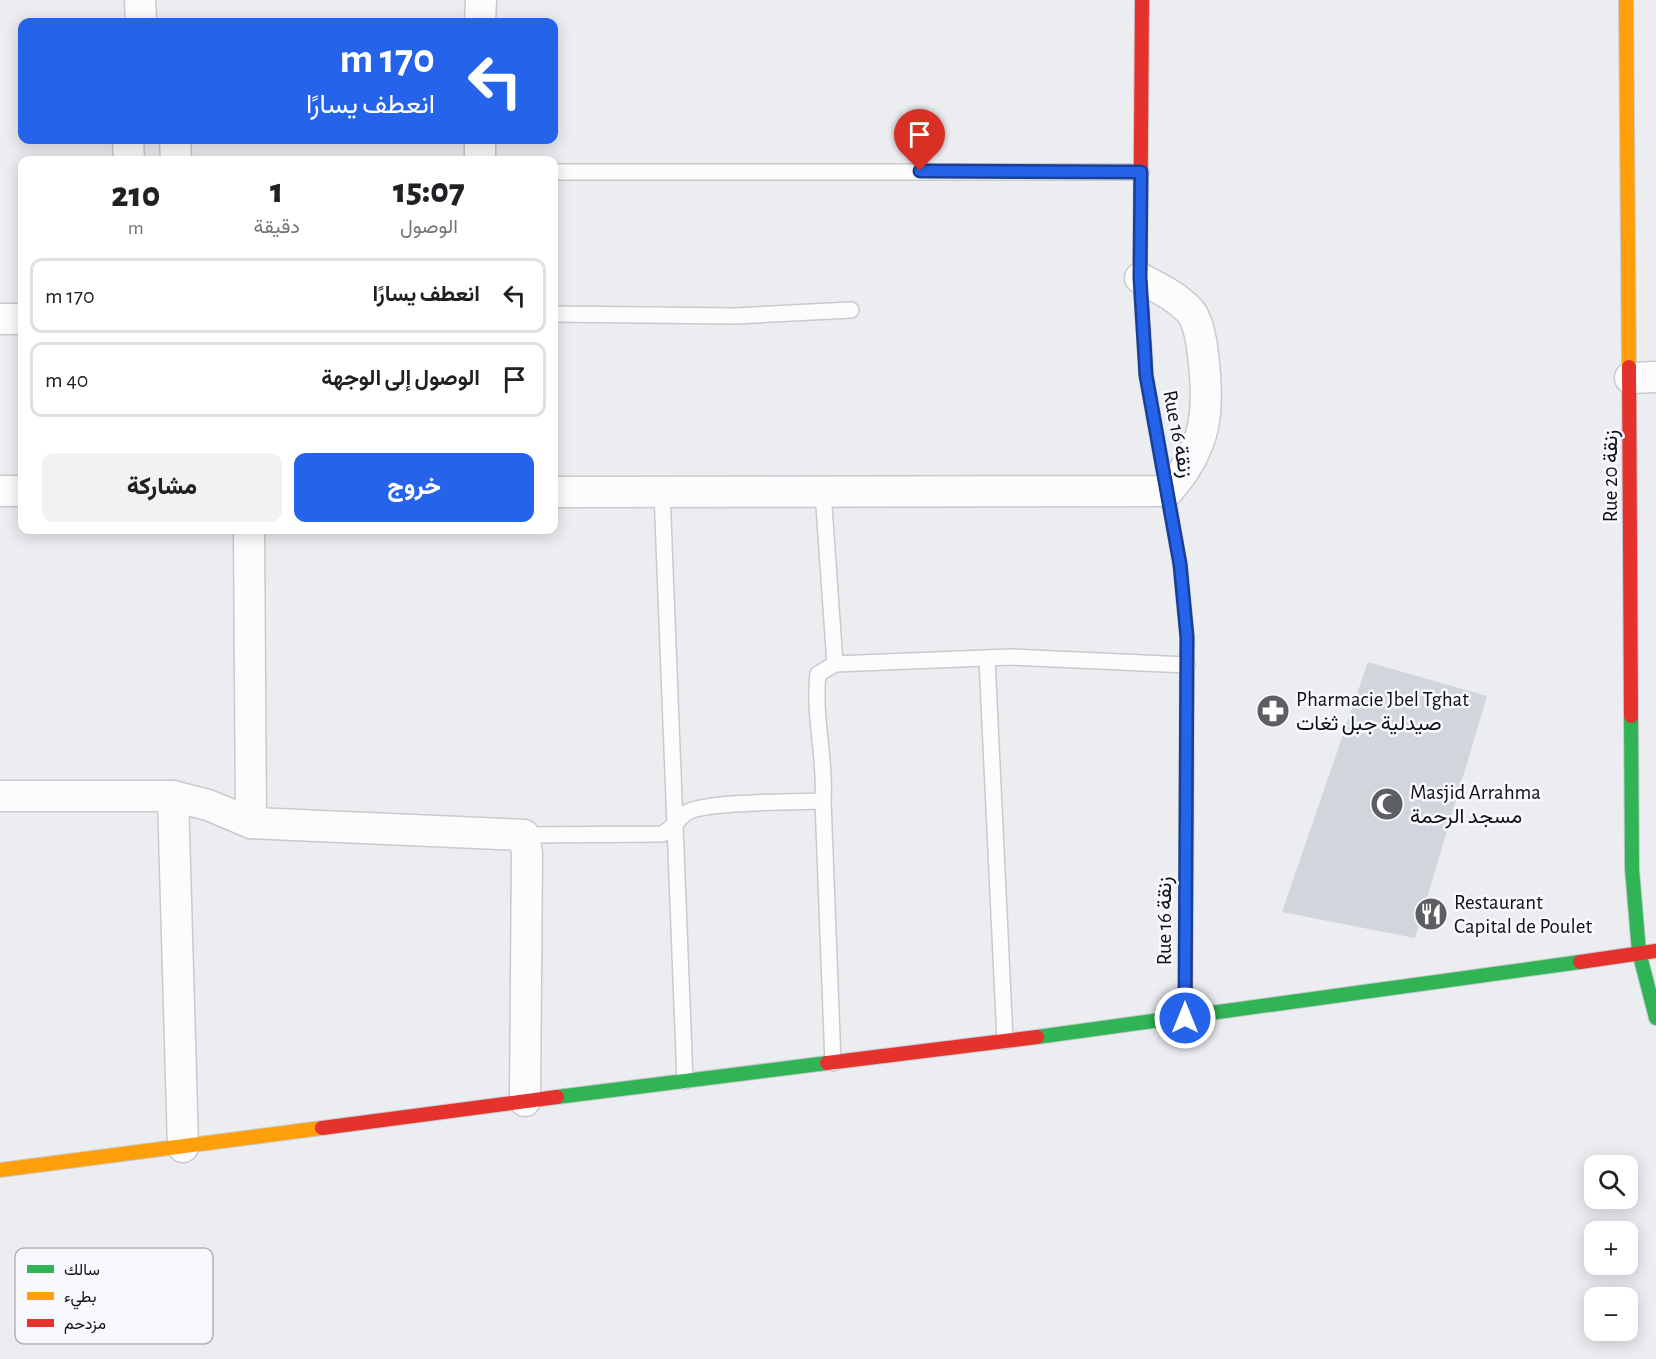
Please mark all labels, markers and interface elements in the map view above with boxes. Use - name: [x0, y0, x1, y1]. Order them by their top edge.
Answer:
- text: 170 m: [340, 38, 435, 80]
- icon: left: [456, 42, 534, 120]
- text: انعطف يسارًا: [306, 91, 435, 118]
- pin: [894, 109, 945, 171]
- icon: arrive: [903, 118, 936, 151]
- text: 1: [270, 173, 283, 209]
- text: 15:07: [393, 173, 465, 209]
- text: 210: [111, 177, 160, 213]
- text: دقيقة: [254, 217, 300, 237]
- text: الوصول: [400, 217, 458, 237]
- text: m: [128, 218, 144, 238]
- icon: left: [498, 279, 531, 312]
- text: انعطف يسارًا: [373, 283, 480, 305]
- text: 170 m: [45, 285, 95, 307]
- icon: arrive: [498, 363, 531, 396]
- text: الوصول إلى الوجهة: [321, 367, 480, 389]
- text: 40 m: [45, 369, 88, 391]
- street label: Rue 16 زنقة: [1157, 388, 1197, 480]
- street label: Rue 20 زنقة: [1600, 430, 1623, 522]
- button: مشاركة: [42, 453, 282, 522]
- button: خروج: [294, 453, 534, 522]
- place label: Pharmacie Jbel Tghat صيدلية جبل ثغات: [1296, 689, 1469, 735]
- pharmacy icon: Pharmacie Jbel Tghat صيدلية جبل ثغات: [1255, 693, 1291, 729]
- place label: Masjid Arrahma مسجد الرحمة: [1410, 782, 1541, 829]
- mosque icon: Masjid Arrahma مسجد الرحمة: [1369, 786, 1405, 822]
- street label: Rue 16 زنقة: [1154, 877, 1177, 965]
- place label: Restaurant Capital de Poulet: [1454, 892, 1592, 937]
- restaurant icon: Restaurant Capital de Poulet: [1413, 896, 1449, 932]
- position arrow: [1153, 986, 1217, 1050]
- map controls: [1584, 1155, 1638, 1341]
- button: search: [1584, 1155, 1638, 1209]
- button: +: [1584, 1221, 1638, 1275]
- legend: [15, 1248, 213, 1344]
- text: سالك: [64, 1262, 100, 1278]
- button: −: [1584, 1287, 1638, 1341]
- text: بطيء: [64, 1289, 96, 1310]
- text: مزدحم: [64, 1316, 106, 1334]

